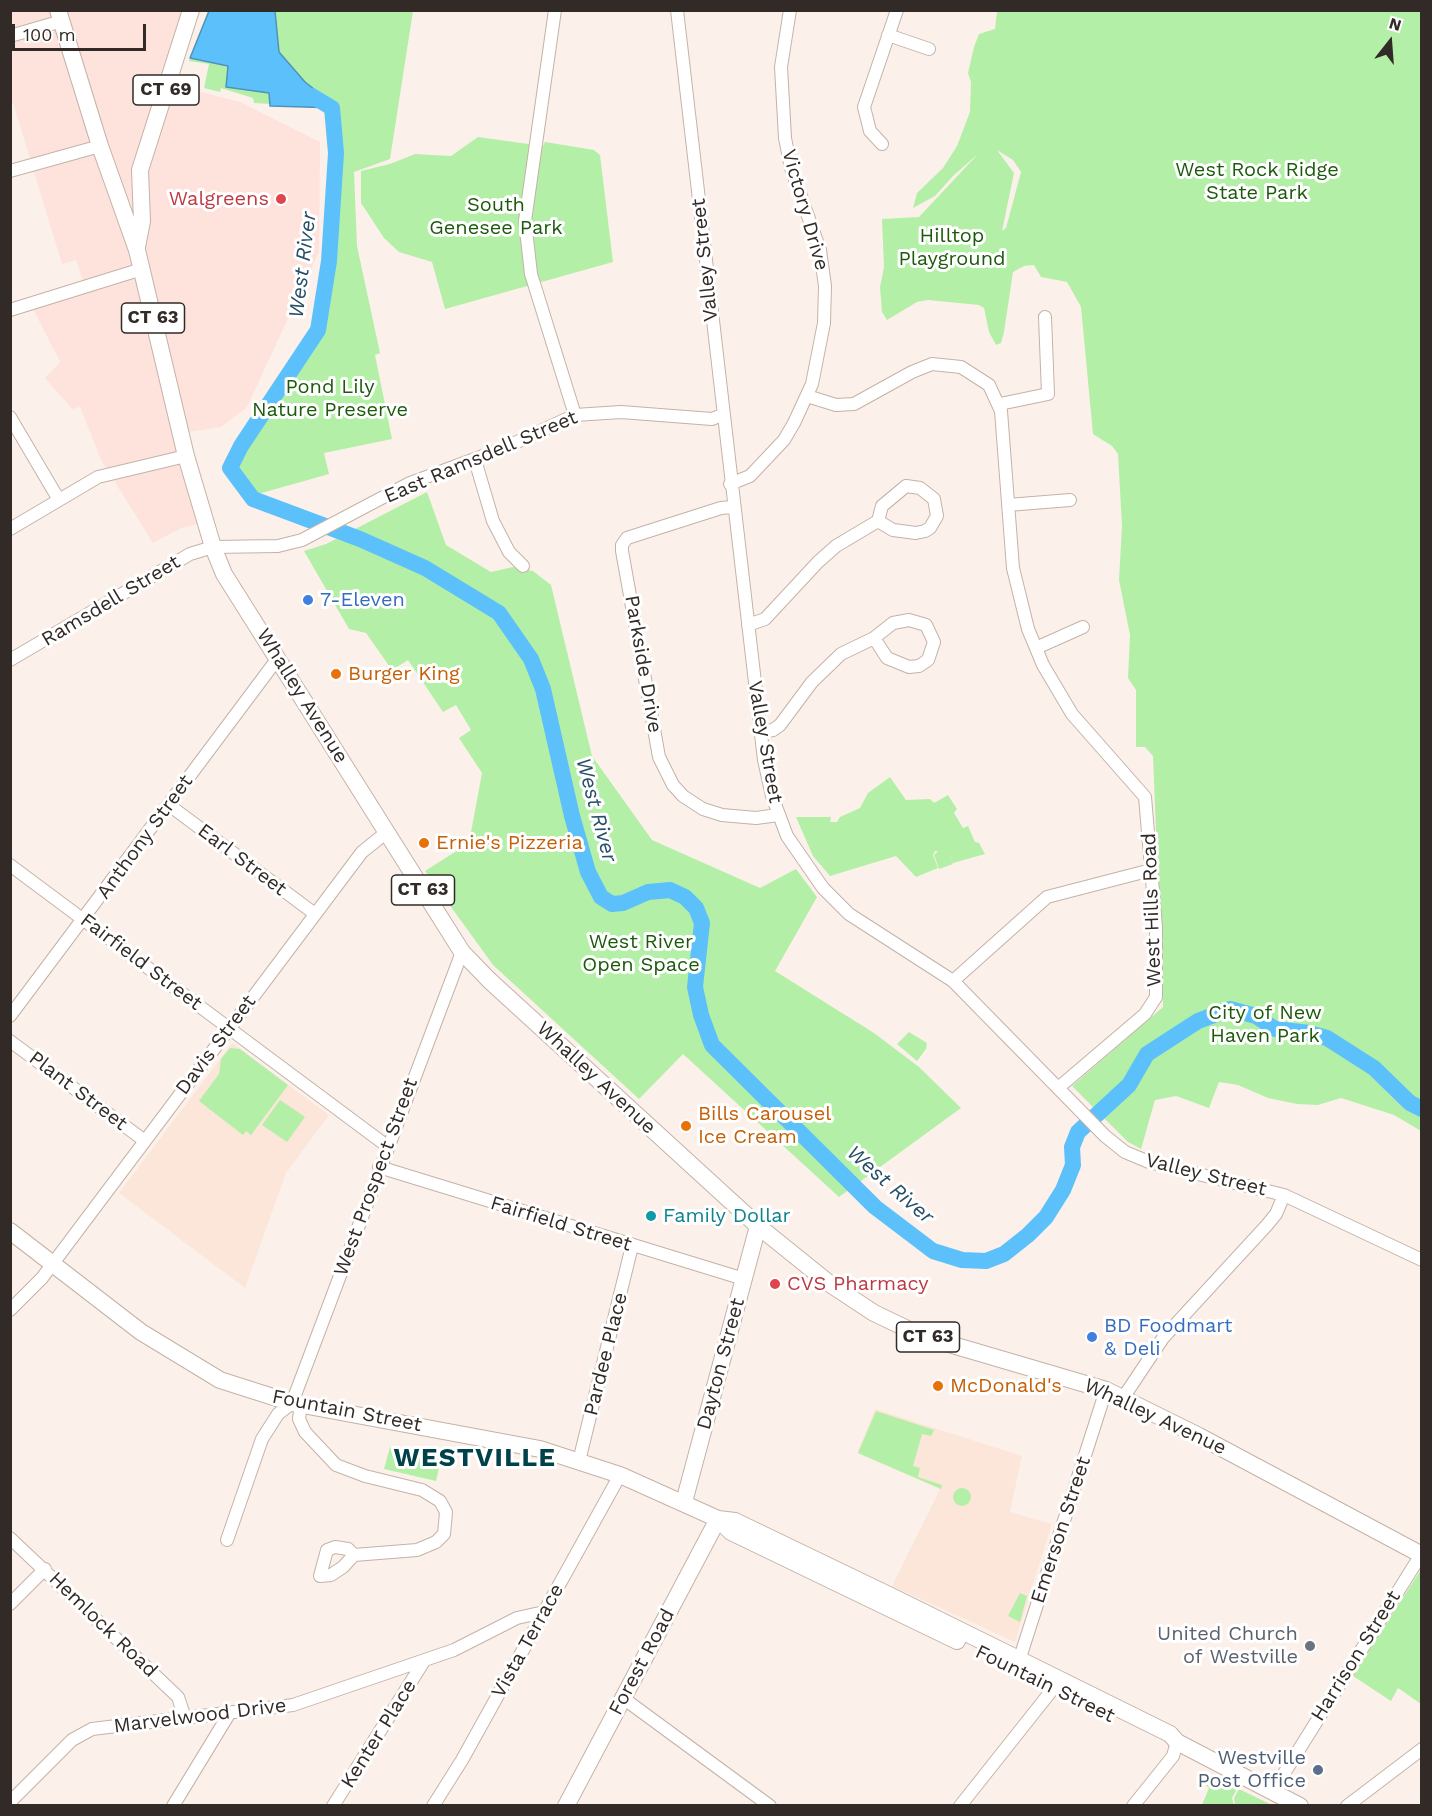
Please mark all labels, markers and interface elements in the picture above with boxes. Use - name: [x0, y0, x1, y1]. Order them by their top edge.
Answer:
- scale bar: [15, 12, 148, 50]
- north arrow: [1360, 12, 1420, 72]
- text: N: [1387, 13, 1404, 35]
- text: 100 m: [23, 24, 76, 45]
- road number: CT 69: [133, 75, 199, 105]
- street label: Victory Drive: [776, 147, 834, 273]
- park label: West Rock Ridge State Park: [1175, 158, 1339, 205]
- place label: Walgreens: [169, 187, 269, 211]
- marker: Walgreens: [274, 192, 288, 206]
- park label: South Genesee Park: [429, 193, 563, 240]
- street label: Valley Street: [687, 197, 723, 323]
- water label: West River: [284, 210, 322, 320]
- park label: Hilltop Playground: [898, 224, 1006, 271]
- road number: CT 63: [122, 303, 184, 333]
- park label: Pond Lily Nature Preserve: [252, 375, 408, 422]
- street label: East Ramsdell Street: [381, 405, 581, 509]
- street label: Ramsdell Street: [37, 550, 185, 652]
- place label: 7-Eleven: [320, 588, 405, 612]
- marker: 7-Eleven: [301, 593, 315, 607]
- street label: Parkside Drive: [619, 593, 667, 735]
- street label: Whalley Avenue: [251, 624, 353, 768]
- place label: Burger King: [348, 662, 460, 686]
- marker: Burger King: [329, 667, 343, 681]
- street label: Valley Street: [742, 679, 788, 805]
- water label: West River: [570, 755, 622, 865]
- street label: Anthony Street: [92, 770, 198, 904]
- street label: Earl Street: [193, 819, 291, 901]
- place label: Ernie's Pizzeria: [436, 831, 583, 855]
- street label: West Hills Road: [1137, 833, 1167, 987]
- marker: Ernie's Pizzeria: [417, 836, 431, 850]
- road number: CT 63: [392, 875, 454, 905]
- street label: Fairfield Street: [75, 908, 207, 1016]
- park label: West River Open Space: [582, 930, 700, 977]
- street label: Davis Street: [171, 990, 261, 1100]
- park label: City of New Haven Park: [1208, 1001, 1322, 1048]
- street label: Whalley Avenue: [531, 1017, 661, 1139]
- street label: Plant Street: [24, 1046, 132, 1136]
- street label: West Prospect Street: [329, 1075, 423, 1279]
- place label: Bills Carousel Ice Cream: [698, 1102, 831, 1149]
- marker: Bills Carousel Ice Cream: [679, 1119, 693, 1133]
- water label: West River: [841, 1140, 939, 1230]
- street label: Valley Street: [1143, 1148, 1269, 1202]
- street label: Fairfield Street: [487, 1191, 635, 1257]
- place label: Family Dollar: [663, 1204, 791, 1228]
- marker: Family Dollar: [644, 1209, 658, 1223]
- place label: CVS Pharmacy: [787, 1272, 929, 1296]
- marker: CVS Pharmacy: [768, 1277, 782, 1291]
- street label: Pardee Place: [579, 1290, 633, 1418]
- street label: Dayton Street: [692, 1296, 750, 1432]
- place label: BD Foodmart & Deli: [1104, 1314, 1232, 1361]
- road number: CT 63: [896, 1322, 960, 1352]
- marker: BD Foodmart & Deli: [1085, 1330, 1099, 1344]
- place label: McDonald's: [950, 1374, 1062, 1398]
- street label: Whalley Avenue: [1080, 1374, 1230, 1460]
- marker: McDonald's: [931, 1379, 945, 1393]
- street label: Fountain Street: [270, 1385, 424, 1437]
- district label: WESTVILLE: [394, 1442, 556, 1474]
- street label: Emerson Street: [1026, 1454, 1096, 1606]
- street label: Hemlock Road: [44, 1567, 162, 1683]
- street label: Vista Terrace: [487, 1580, 569, 1702]
- street label: Harrison Street: [1306, 1586, 1406, 1726]
- street label: Forest Road: [604, 1605, 680, 1719]
- place label: United Church of Westville: [1157, 1622, 1298, 1669]
- marker: United Church of Westville: [1303, 1639, 1317, 1653]
- street label: Fountain Street: [971, 1640, 1119, 1728]
- street label: Kenter Place: [336, 1675, 422, 1793]
- street label: Marvelwood Drive: [112, 1694, 288, 1738]
- place label: Westville Post Office: [1198, 1746, 1306, 1793]
- marker: Westville Post Office: [1311, 1763, 1325, 1777]

